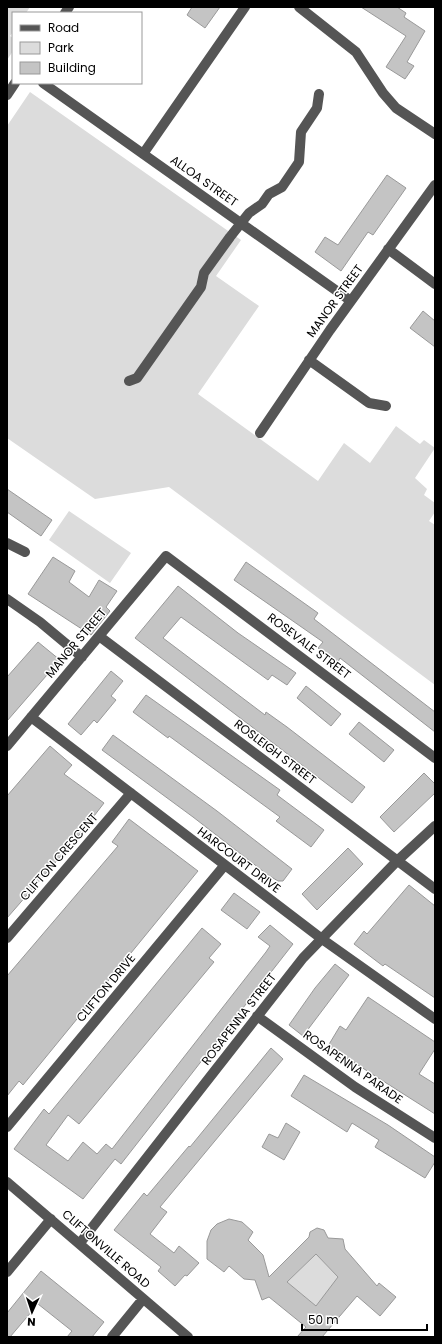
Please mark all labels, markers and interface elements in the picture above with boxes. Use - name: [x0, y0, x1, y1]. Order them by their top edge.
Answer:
- legend: [12, 12, 142, 84]
- text: Road: [48, 19, 79, 36]
- text: Park: [48, 39, 75, 56]
- text: Building: [48, 59, 96, 76]
- street label: ALLOA STREET: [167, 151, 242, 210]
- street label: MANOR STREET: [302, 260, 367, 341]
- street label: MANOR STREET: [41, 604, 110, 681]
- street label: ROSEVALE STREET: [264, 609, 355, 683]
- street label: ROSLEIGH STREET: [231, 715, 320, 788]
- street label: CLIFTON CRESCENT: [16, 809, 102, 904]
- street label: HARCOURT DRIVE: [194, 823, 285, 897]
- street label: CLIFTON DRIVE: [72, 950, 139, 1025]
- street label: ROSAPENNA STREET: [197, 969, 280, 1068]
- street label: ROSAPENNA PARADE: [300, 1026, 407, 1107]
- street label: CLIFTONVILLE ROAD: [59, 1205, 154, 1292]
- north arrow: [12, 1292, 52, 1332]
- scale bar: [302, 1306, 427, 1332]
- text: 50 m: [308, 1311, 339, 1328]
- text: N: [27, 1314, 36, 1330]

